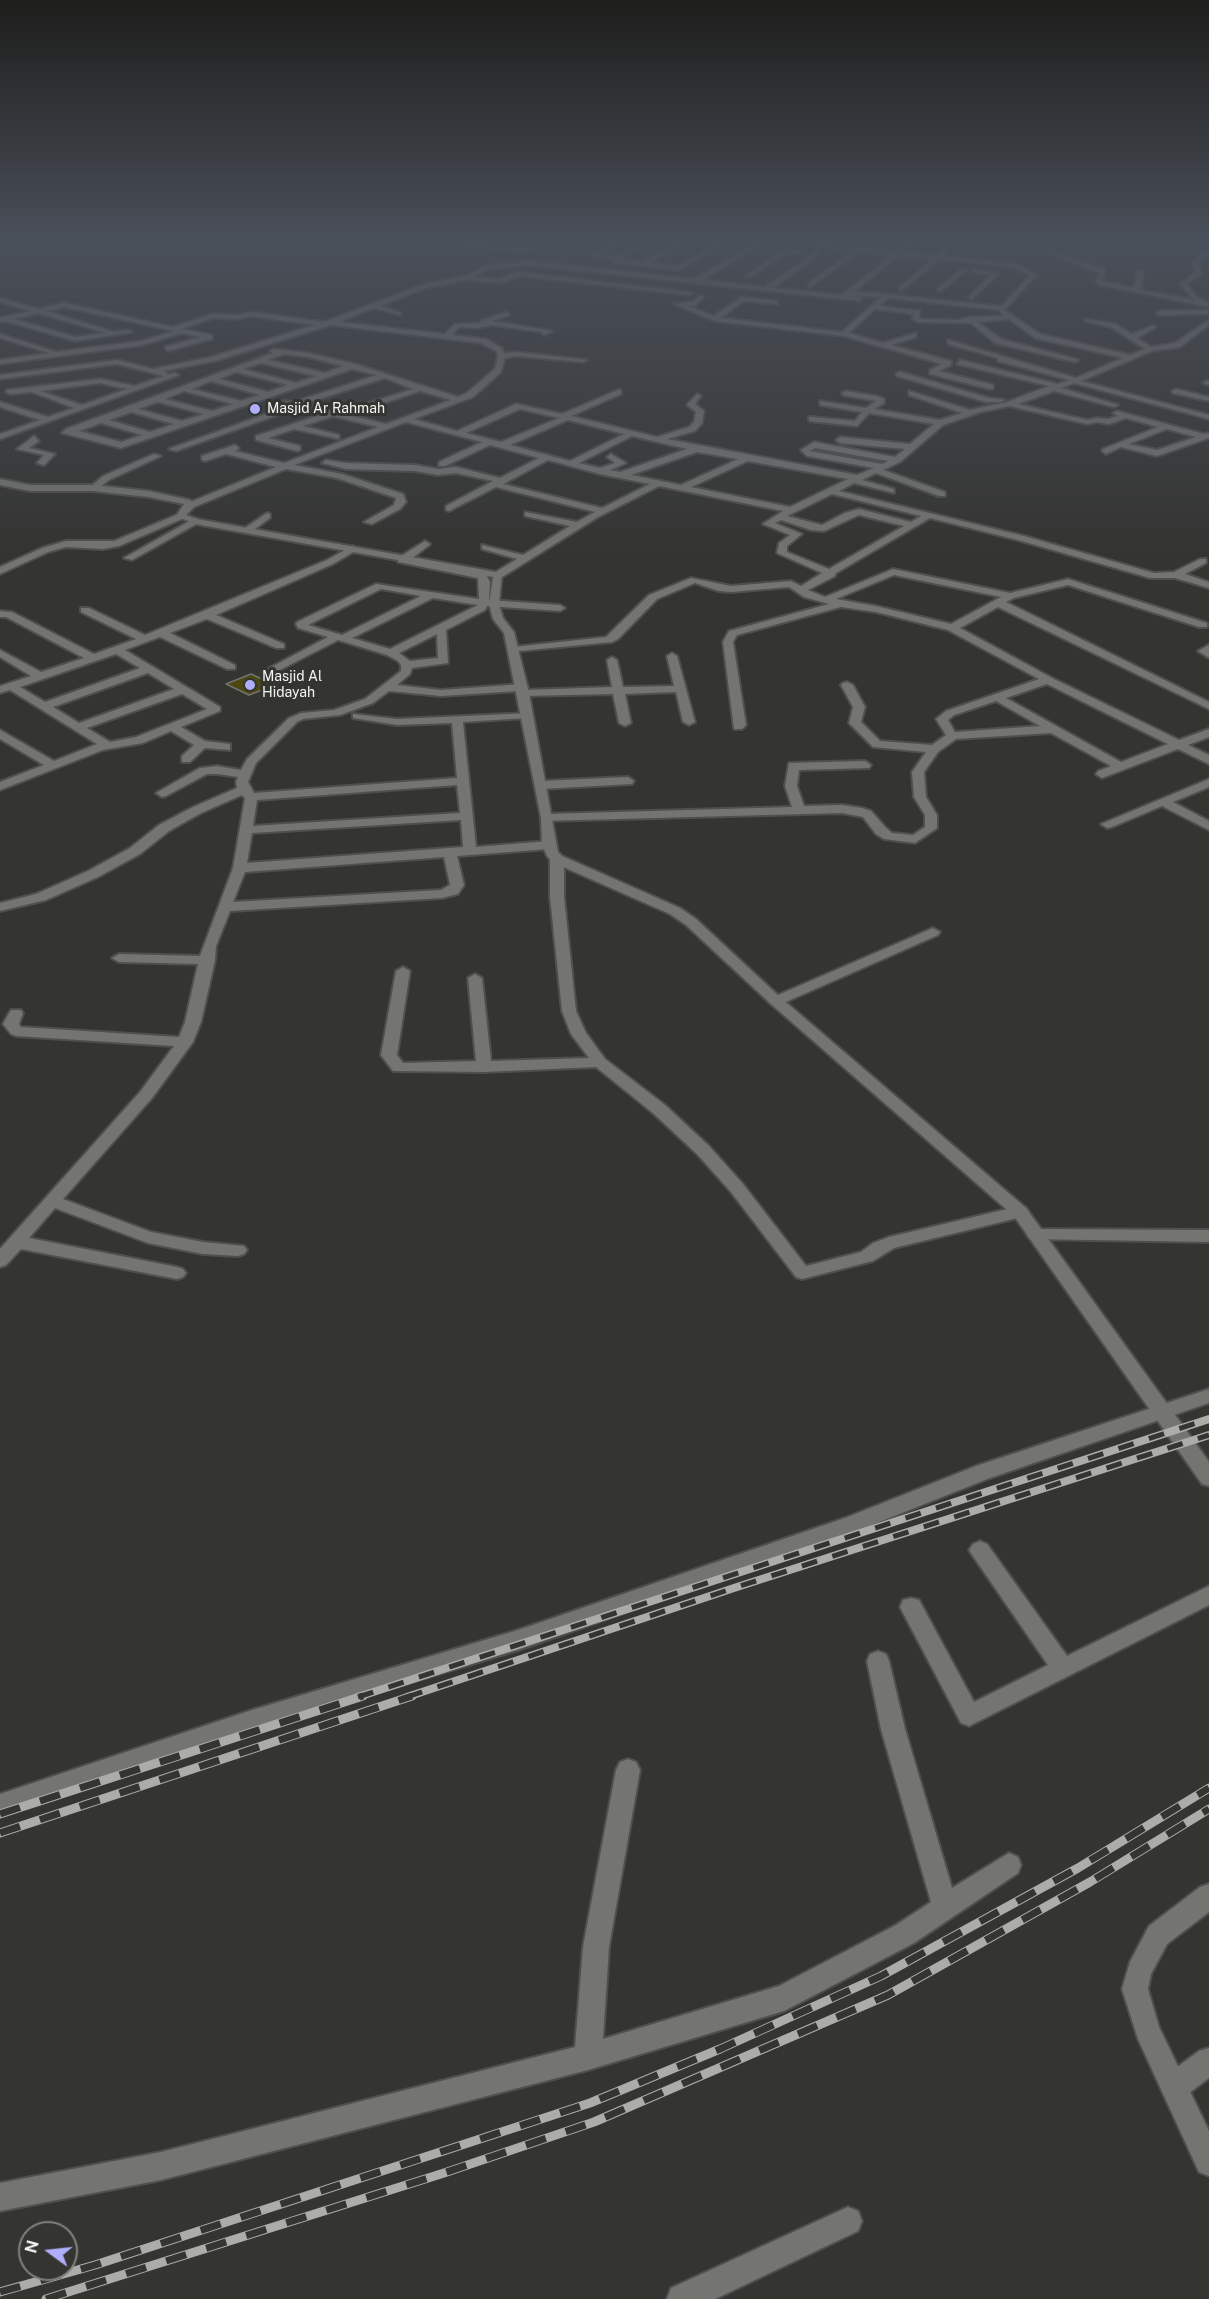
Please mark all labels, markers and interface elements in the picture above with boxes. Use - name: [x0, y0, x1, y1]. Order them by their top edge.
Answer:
- place label: Masjid Ar Rahmah: [267, 401, 385, 417]
- marker: Masjid Ar Rahmah: [248, 402, 262, 416]
- place label: Masjid Al Hidayah: [262, 669, 322, 702]
- marker: Masjid Al Hidayah: [243, 678, 257, 692]
- north arrow: [18, 2221, 78, 2281]
- text: N: [21, 2238, 43, 2255]

